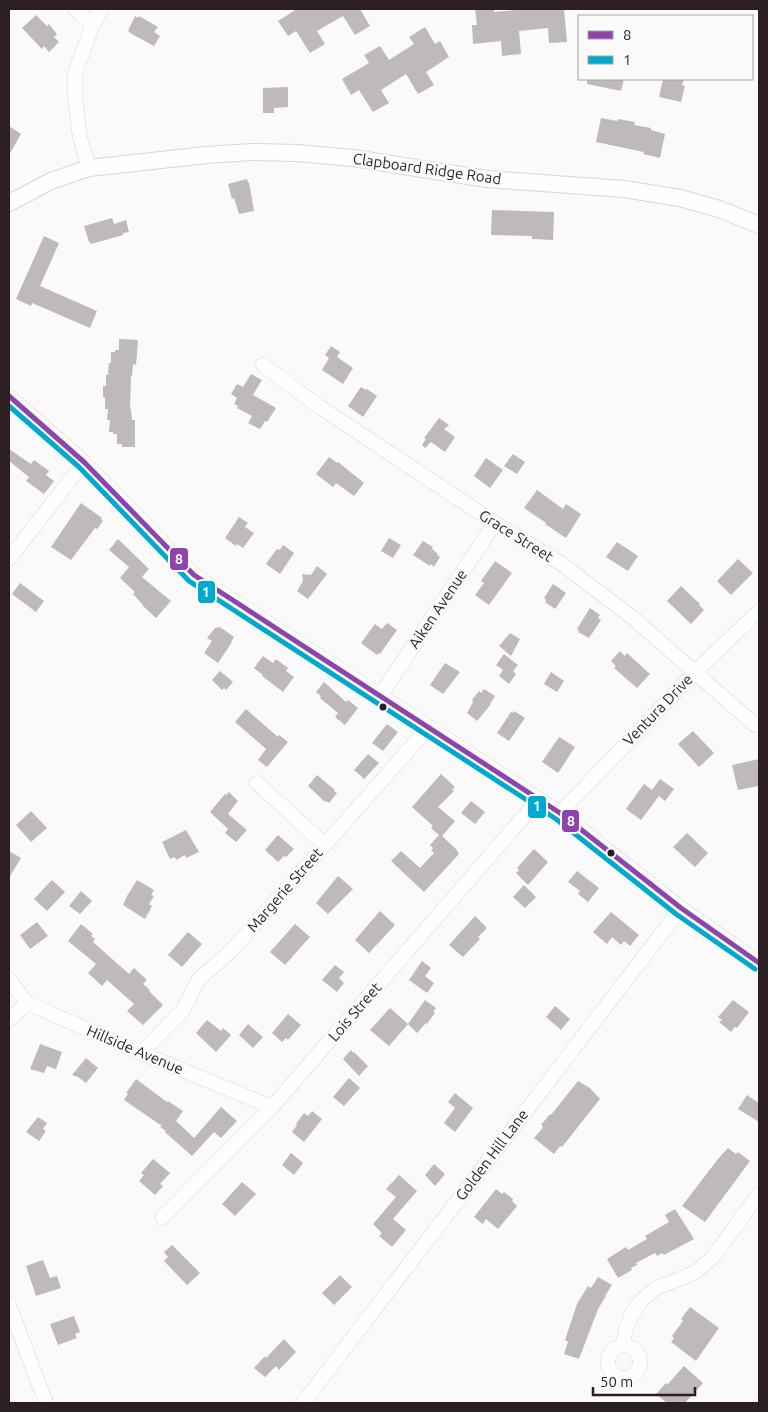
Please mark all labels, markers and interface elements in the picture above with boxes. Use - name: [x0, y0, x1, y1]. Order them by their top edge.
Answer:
- legend: [578, 15, 753, 80]
- text: 8: [623, 26, 631, 43]
- text: 1: [623, 51, 631, 68]
- street label: Clapboard Ridge Road: [352, 150, 502, 187]
- street label: Grace Street: [476, 506, 556, 565]
- line badge: 8: [169, 547, 189, 571]
- text: 8: [175, 551, 183, 567]
- street label: Aiken Avenue: [405, 566, 470, 651]
- line badge: 1: [197, 580, 216, 604]
- text: 1: [202, 584, 210, 600]
- street label: Ventura Drive: [619, 670, 696, 749]
- unlabelled marker: [378, 702, 388, 712]
- line badge: 1: [527, 795, 547, 819]
- text: 1: [533, 798, 541, 814]
- line badge: 8: [561, 809, 580, 833]
- text: 8: [567, 813, 575, 829]
- street label: Margerie Street: [243, 844, 326, 935]
- unlabelled marker: [606, 848, 616, 858]
- street label: Lois Street: [325, 979, 385, 1044]
- street label: Hillside Avenue: [84, 1022, 186, 1078]
- street label: Golden Hill Lane: [452, 1106, 531, 1203]
- scale bar: [593, 1364, 696, 1396]
- text: 50 m: [600, 1373, 633, 1390]

